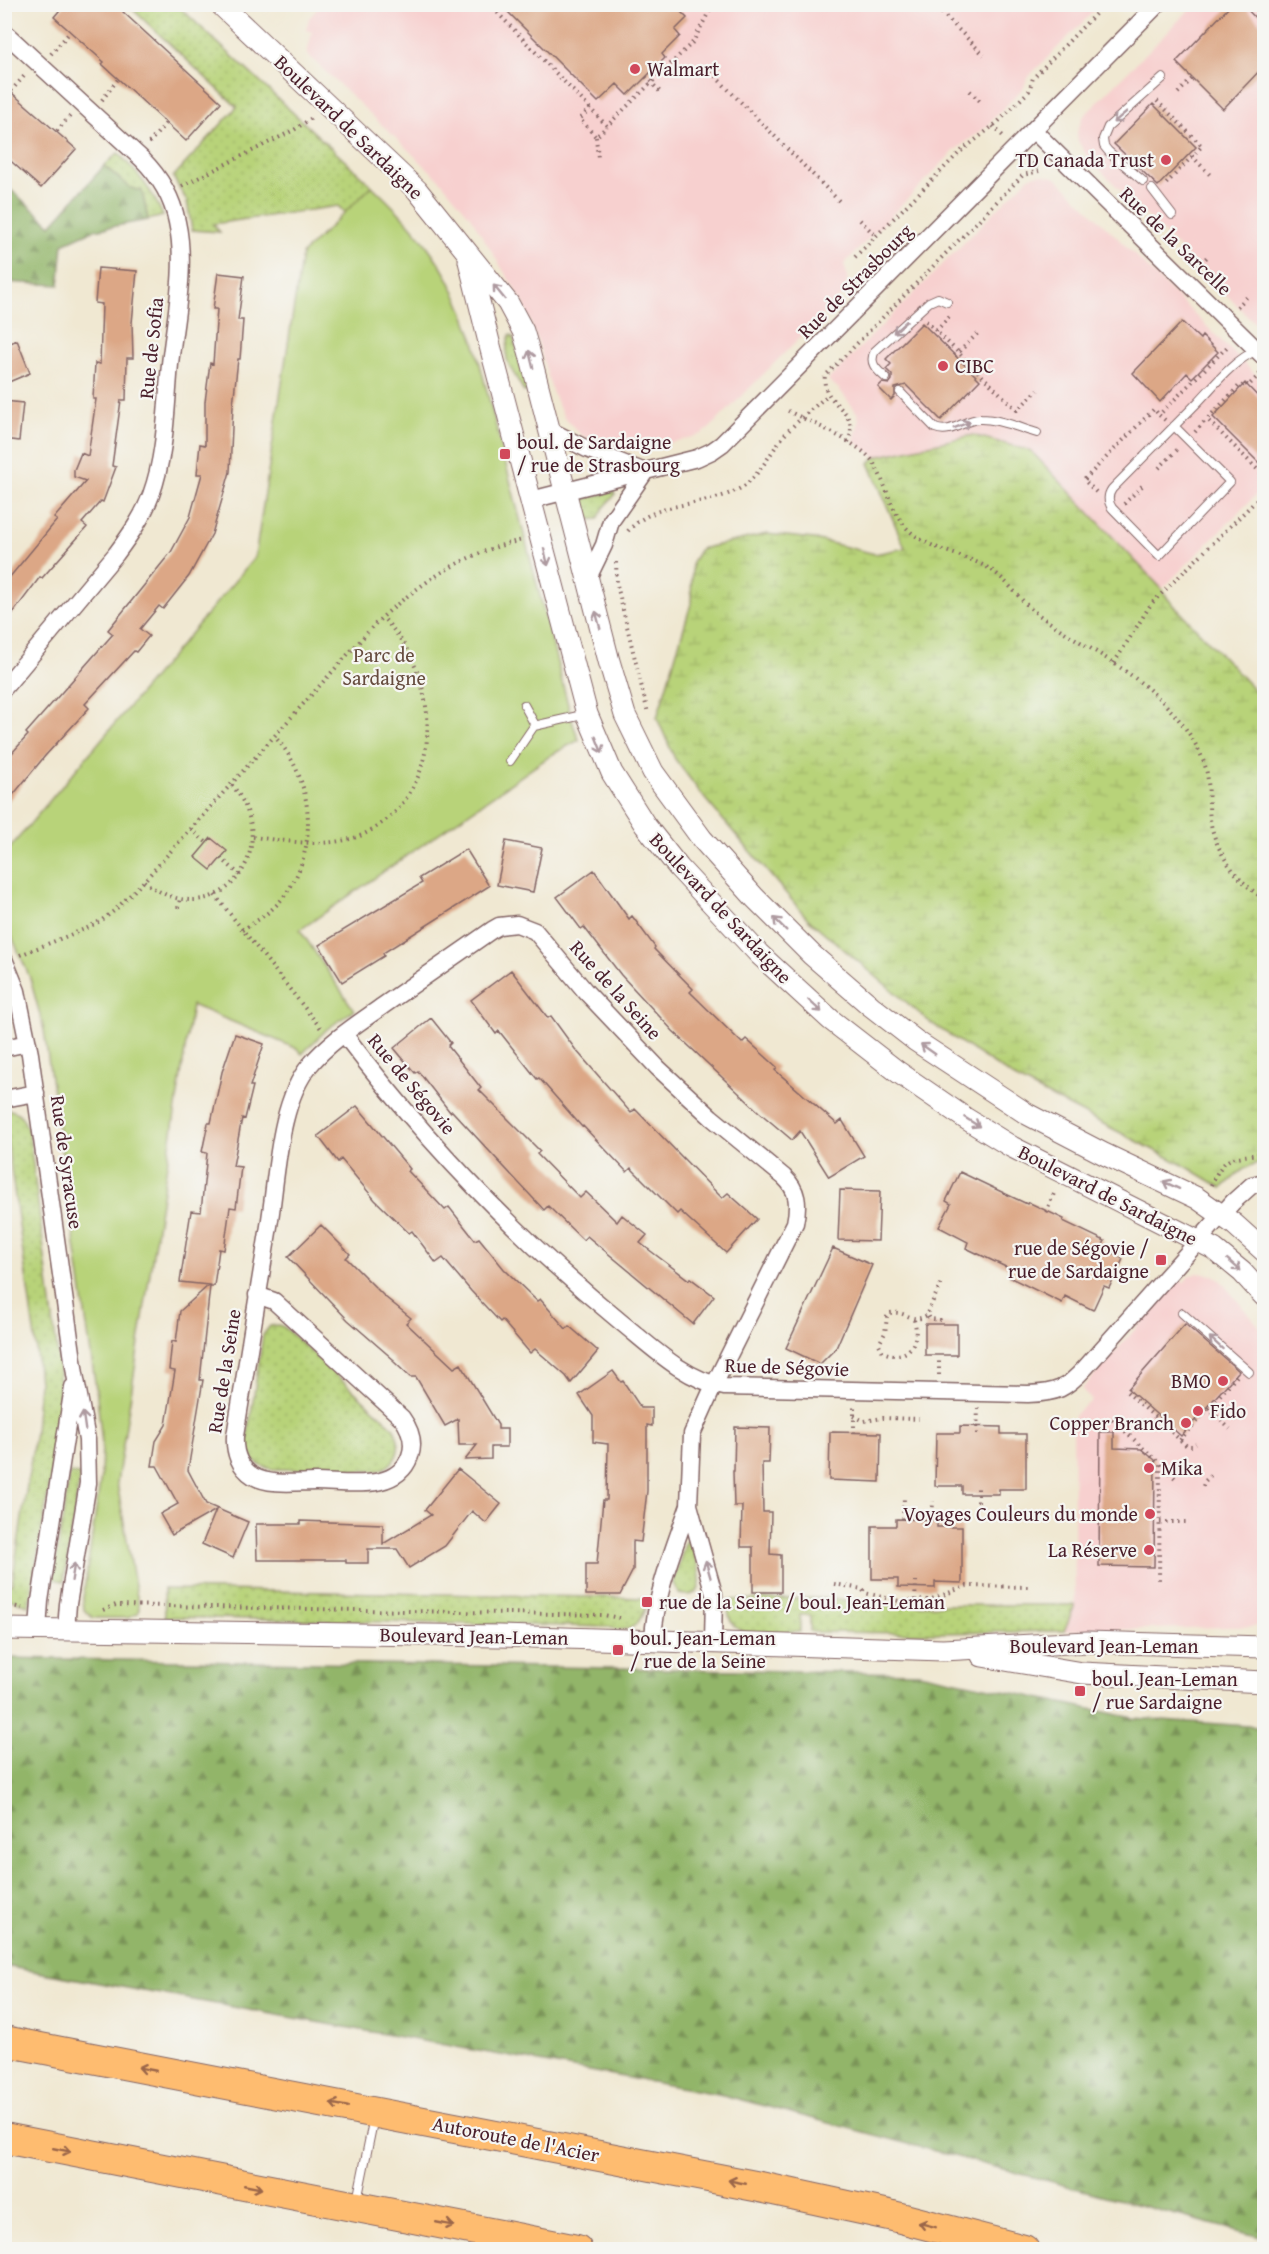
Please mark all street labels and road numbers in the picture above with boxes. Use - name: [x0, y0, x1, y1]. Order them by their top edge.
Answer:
- street label: Boulevard de Sardaigne: [268, 48, 430, 206]
- street label: Rue de la Sarcelle: [1114, 179, 1239, 302]
- street label: Rue de Strasbourg: [791, 216, 919, 345]
- street label: Rue de Sofia: [131, 295, 170, 400]
- street label: Boulevard de Sardaigne: [643, 826, 799, 990]
- street label: Rue de la Seine: [564, 933, 669, 1046]
- street label: Rue de Ségovie: [361, 1027, 463, 1141]
- street label: Rue de Syracuse: [44, 1093, 91, 1231]
- street label: Boulevard de Sardaigne: [1014, 1137, 1203, 1252]
- street label: Rue de la Seine: [199, 1307, 248, 1435]
- street label: Rue de Ségovie: [724, 1350, 850, 1383]
- street label: Boulevard Jean-Leman: [379, 1619, 569, 1652]
- street label: Boulevard Jean-Leman: [1010, 1631, 1198, 1660]
- street label: Autoroute de l'Acier: [430, 2108, 602, 2169]

